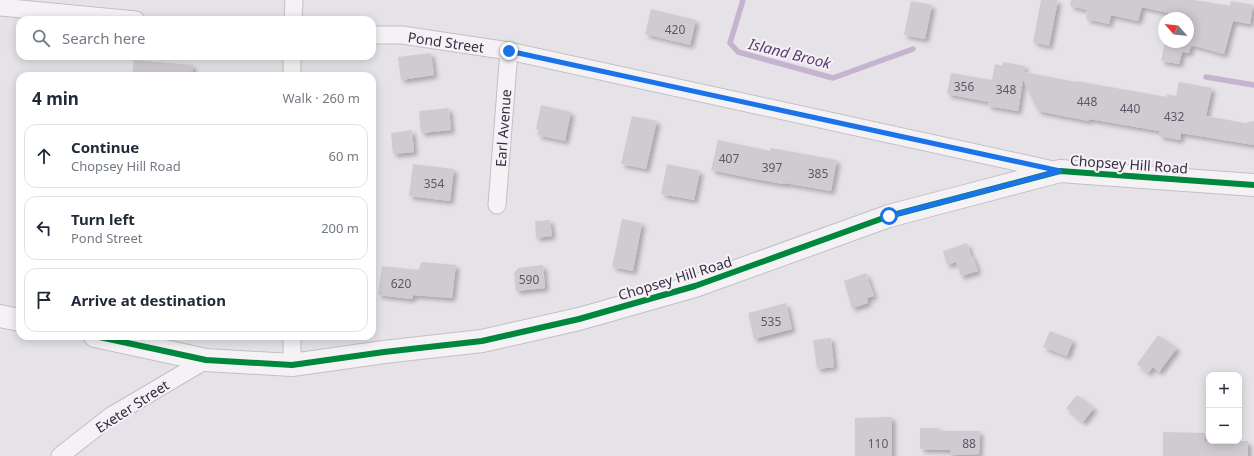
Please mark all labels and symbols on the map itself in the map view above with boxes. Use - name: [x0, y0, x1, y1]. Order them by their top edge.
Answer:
- north arrow: [1158, 12, 1194, 48]
- house number: 420: [665, 21, 685, 38]
- street label: Pond Street: [407, 27, 485, 57]
- water label: Island Brook: [746, 33, 834, 73]
- route end: [500, 42, 518, 60]
- house number: 356: [954, 78, 974, 95]
- house number: 348: [996, 81, 1016, 98]
- street label: Earl Avenue: [491, 88, 515, 167]
- house number: 448: [1077, 93, 1097, 110]
- house number: 440: [1120, 100, 1140, 117]
- house number: 432: [1164, 108, 1184, 125]
- house number: 407: [719, 150, 739, 167]
- street label: Chopsey Hill Road: [1069, 150, 1189, 178]
- house number: 397: [762, 159, 782, 176]
- house number: 385: [808, 165, 828, 182]
- house number: 354: [424, 175, 444, 192]
- route start: [880, 207, 898, 225]
- street label: Chopsey Hill Road: [616, 252, 734, 304]
- house number: 590: [519, 271, 539, 288]
- house number: 620: [391, 275, 411, 292]
- house number: 535: [761, 313, 781, 330]
- street label: Exeter Street: [91, 375, 173, 437]
- house number: 110: [868, 435, 888, 452]
- house number: 88: [962, 435, 976, 452]

